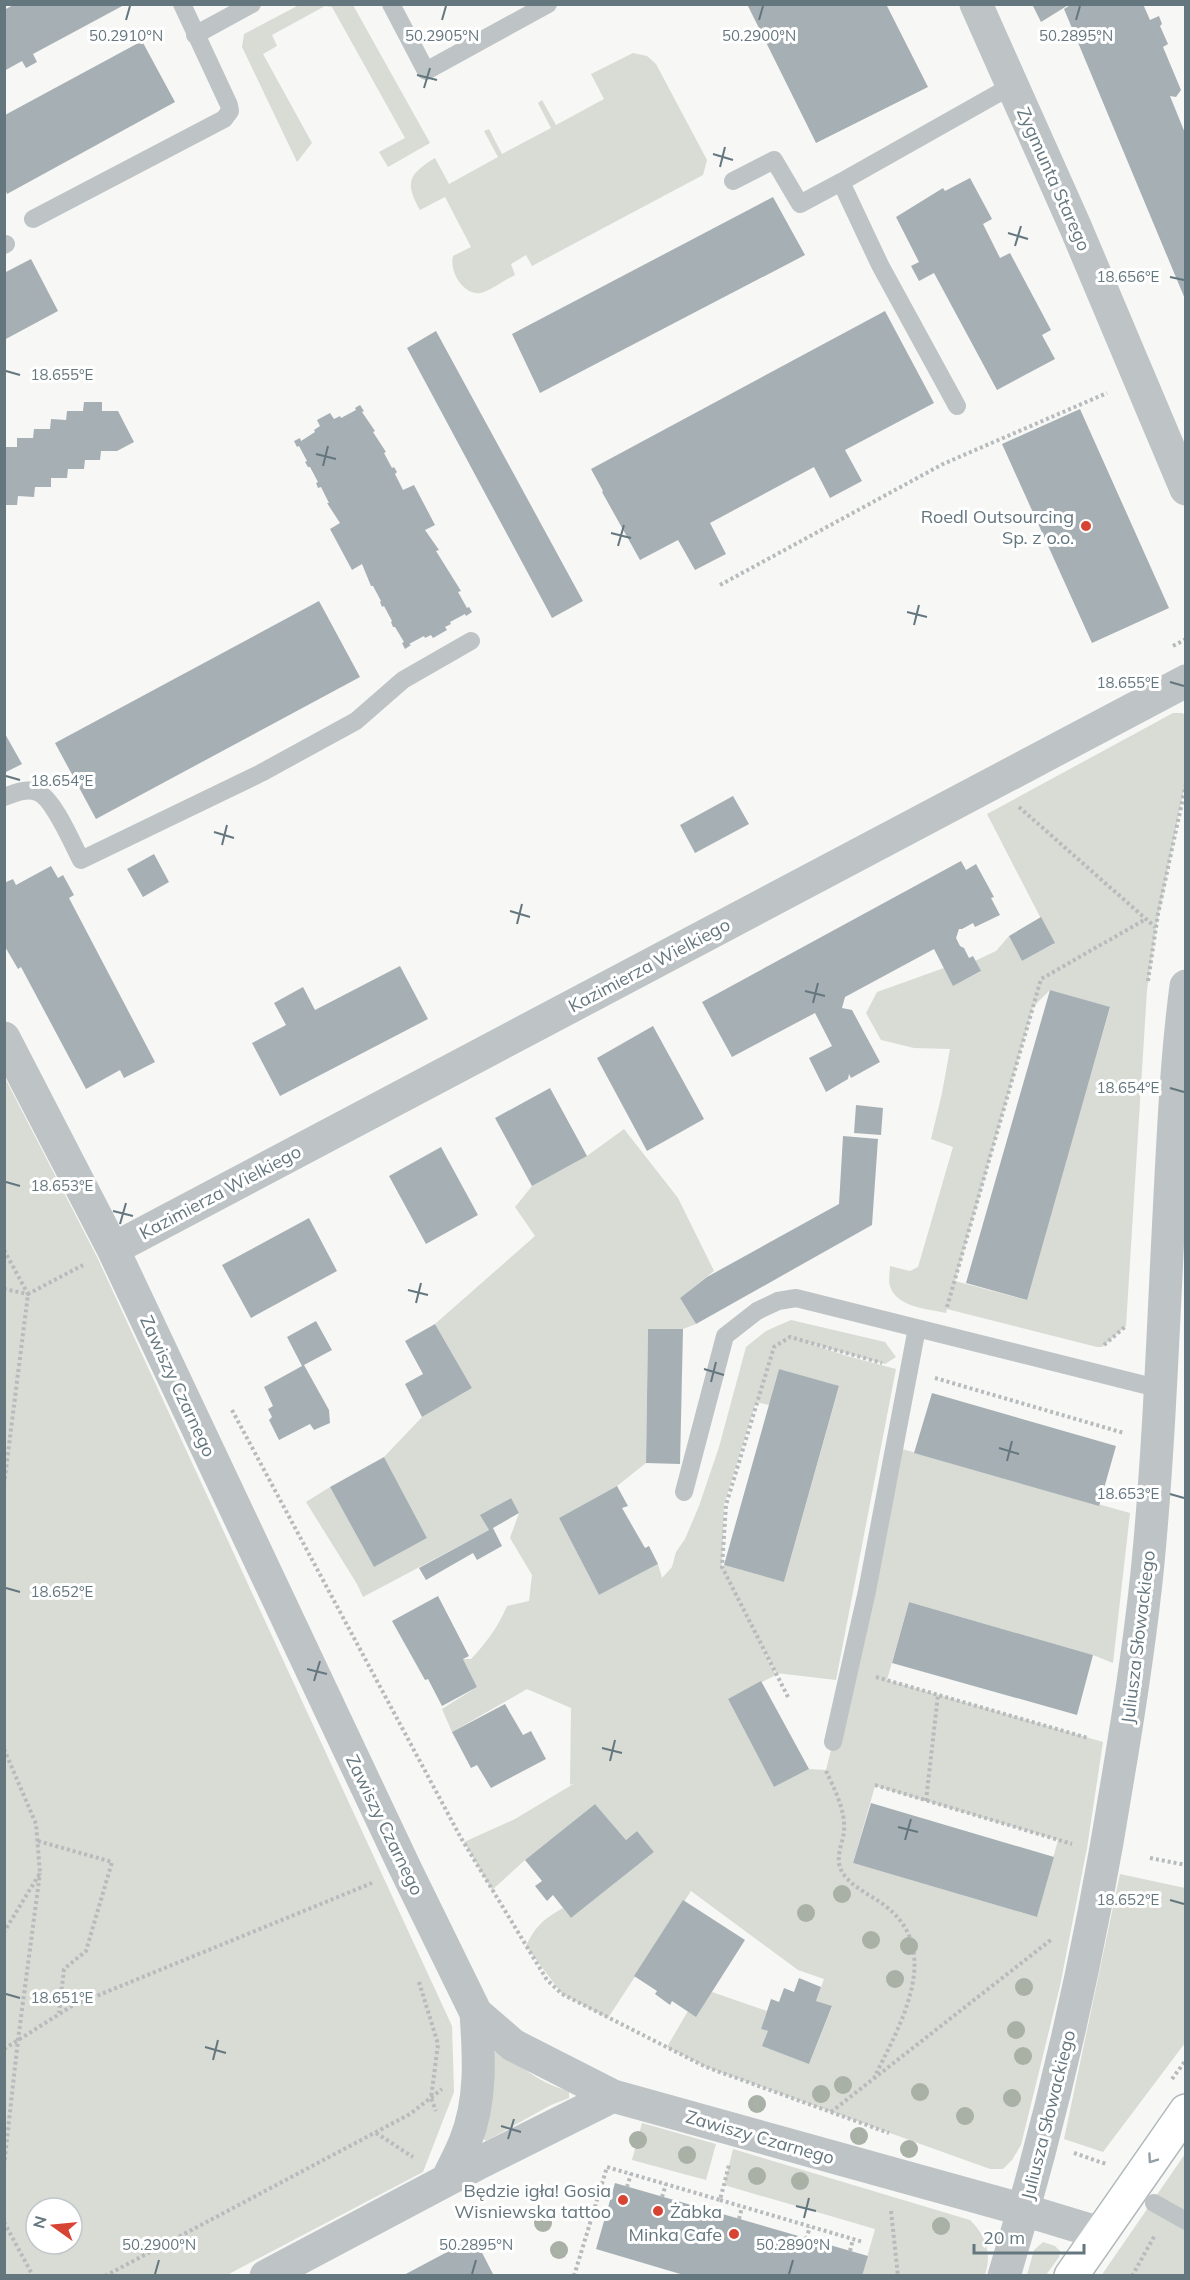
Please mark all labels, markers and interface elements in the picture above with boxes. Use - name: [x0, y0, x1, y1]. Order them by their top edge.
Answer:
- text: 50.2910°N: [89, 26, 163, 45]
- text: 50.2905°N: [405, 26, 479, 45]
- text: 50.2900°N: [722, 26, 796, 45]
- text: 50.2895°N: [1039, 26, 1113, 45]
- street label: Zygmunta Starego: [1012, 104, 1096, 254]
- text: 18.656°E: [1097, 267, 1160, 286]
- text: 18.655°E: [31, 365, 94, 384]
- place label: Roedl Outsourcing Sp. z o.o.: [921, 505, 1074, 549]
- marker: Roedl Outsourcing Sp. z o.o.: [1079, 519, 1093, 533]
- text: 18.655°E: [1097, 673, 1160, 692]
- text: 18.654°E: [31, 771, 94, 790]
- street label: Kazimierza Wielkiego: [564, 913, 734, 1017]
- text: 18.654°E: [1097, 1078, 1160, 1097]
- street label: Kazimierza Wielkiego: [135, 1140, 305, 1244]
- text: 18.653°E: [31, 1176, 94, 1195]
- street label: Zawiszy Czarnego: [135, 1312, 221, 1460]
- text: 18.653°E: [1097, 1484, 1160, 1503]
- street label: Juliusza Słowackiego: [1116, 1549, 1160, 1725]
- text: 18.652°E: [31, 1582, 94, 1601]
- street label: Zawiszy Czarnego: [341, 1751, 429, 1899]
- text: 18.652°E: [1097, 1890, 1160, 1909]
- text: 18.651°E: [31, 1988, 94, 2007]
- street label: Juliusza Słowackiego: [1016, 2028, 1080, 2202]
- street label: Zawiszy Czarnego: [683, 2105, 837, 2169]
- one-way arrow: [1148, 2152, 1159, 2163]
- place label: Będzie igła! Gosia Wisniewska tattoo: [454, 2179, 611, 2223]
- marker: Będzie igła! Gosia Wisniewska tattoo: [616, 2193, 630, 2207]
- north arrow: [24, 2196, 84, 2256]
- place label: Żabka: [670, 2200, 722, 2223]
- marker: Żabka: [651, 2204, 665, 2218]
- text: N: [28, 2214, 51, 2231]
- scale bar: [974, 2217, 1084, 2255]
- place label: Minka Cafe: [629, 2223, 722, 2246]
- text: 20 m: [983, 2226, 1025, 2249]
- marker: Minka Cafe: [727, 2227, 741, 2241]
- text: 50.2900°N: [122, 2235, 196, 2254]
- text: 50.2895°N: [439, 2235, 513, 2254]
- text: 50.2890°N: [756, 2235, 830, 2254]

